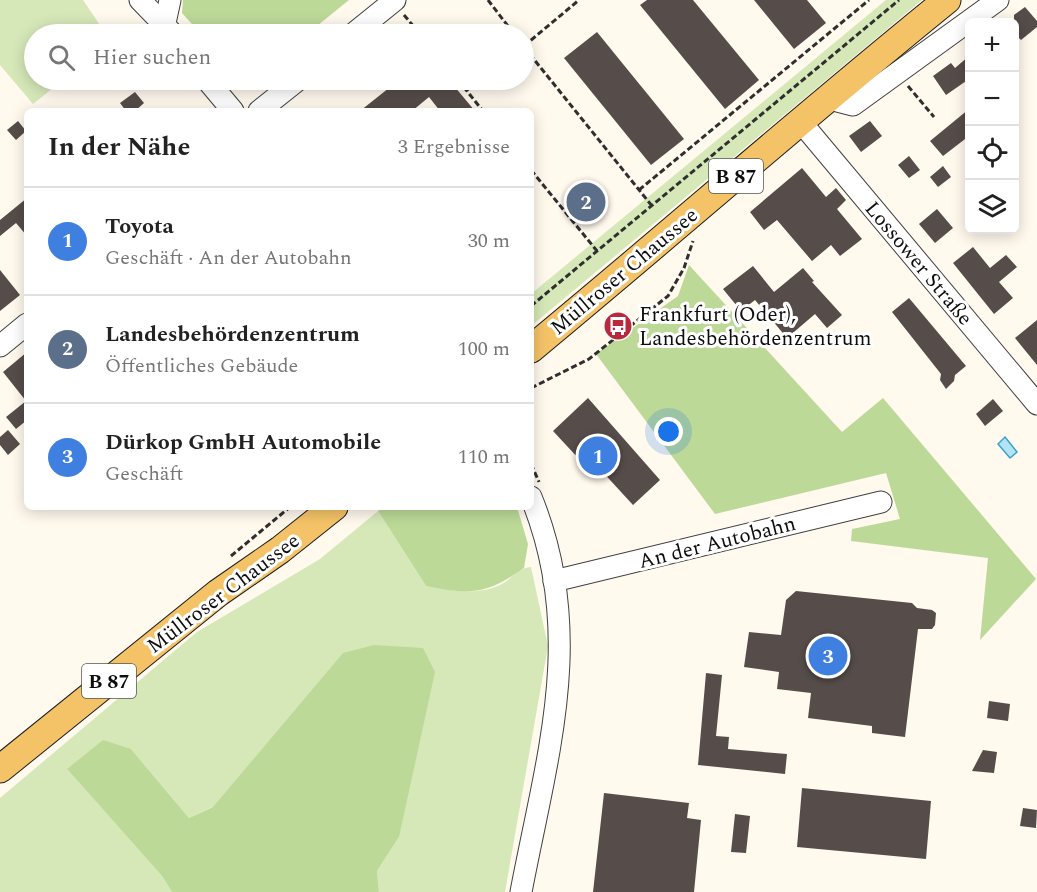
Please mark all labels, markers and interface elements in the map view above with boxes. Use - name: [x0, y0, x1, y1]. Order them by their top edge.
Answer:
- map controls: [965, 18, 1019, 234]
- button: +: [965, 18, 1019, 72]
- search box: [24, 24, 534, 90]
- icon: search: [45, 41, 78, 74]
- text: Hier suchen: [93, 41, 211, 74]
- button: −: [965, 72, 1019, 126]
- button: locate: [965, 126, 1019, 180]
- text: In der Nähe: [48, 127, 190, 167]
- text: 3 Ergebnisse: [398, 132, 510, 162]
- road number: B 87: [709, 159, 763, 193]
- pin: 2: [566, 180, 606, 224]
- button: layers: [965, 180, 1019, 234]
- street label: Lossower Straße: [856, 194, 980, 333]
- street label: Müllroser Chaussee: [544, 200, 706, 343]
- text: Toyota: [105, 210, 174, 243]
- text: 1: [62, 226, 73, 256]
- text: 30 m: [468, 226, 510, 256]
- text: Geschäft · An der Autobahn: [105, 243, 352, 273]
- place label: Frankfurt (Oder), Landesbehördenzentrum: [639, 299, 872, 355]
- bus stop icon: Frankfurt (Oder), Landesbehördenzentrum: [602, 310, 634, 342]
- text: Landesbehördenzentrum: [105, 318, 360, 351]
- text: 2: [62, 334, 73, 364]
- text: 100 m: [458, 334, 510, 364]
- text: Öffentliches Gebäude: [105, 351, 298, 381]
- your location: [654, 417, 683, 446]
- text: Dürkop GmbH Automobile: [105, 426, 381, 459]
- pin: 1: [578, 434, 618, 478]
- text: 3: [62, 442, 73, 472]
- text: 110 m: [458, 442, 510, 472]
- text: Geschäft: [105, 459, 183, 489]
- street label: An der Autobahn: [635, 508, 799, 578]
- street label: Müllroser Chaussee: [140, 526, 307, 662]
- pin: 3: [808, 634, 848, 678]
- road number: B 87: [82, 664, 136, 698]

